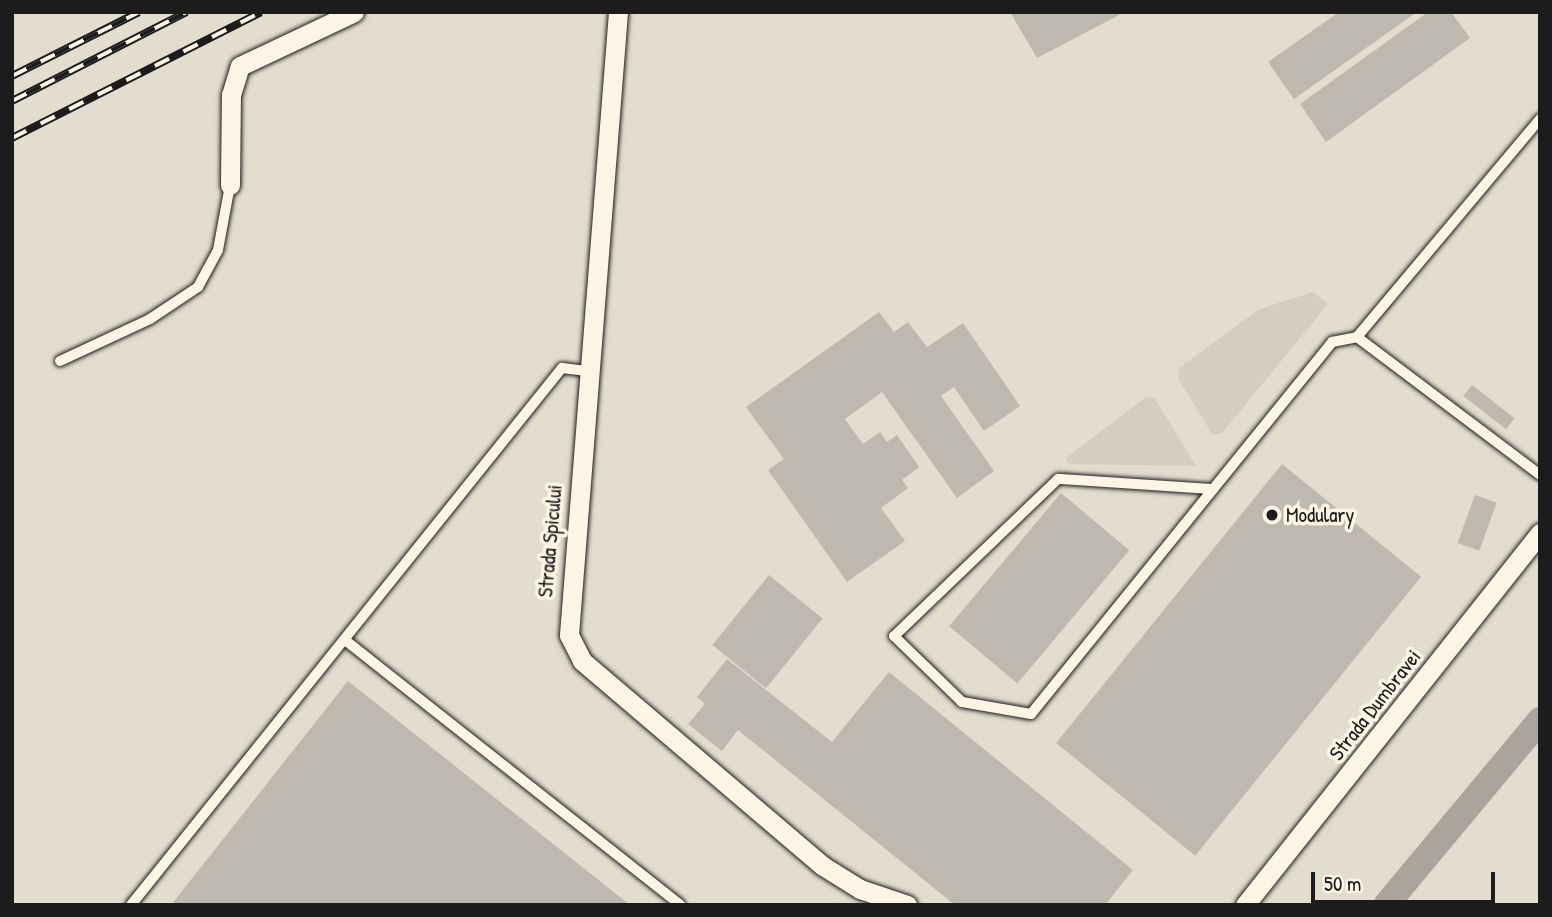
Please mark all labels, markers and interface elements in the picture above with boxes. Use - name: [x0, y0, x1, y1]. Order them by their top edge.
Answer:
- street label: Strada Spicului: [533, 484, 567, 598]
- place label: Modulary: [1286, 502, 1354, 528]
- marker: Modulary: [1264, 507, 1280, 523]
- street label: Strada Dumbravei: [1324, 645, 1426, 765]
- scale bar: [1314, 858, 1498, 902]
- text: 50 m: [1324, 869, 1361, 898]

